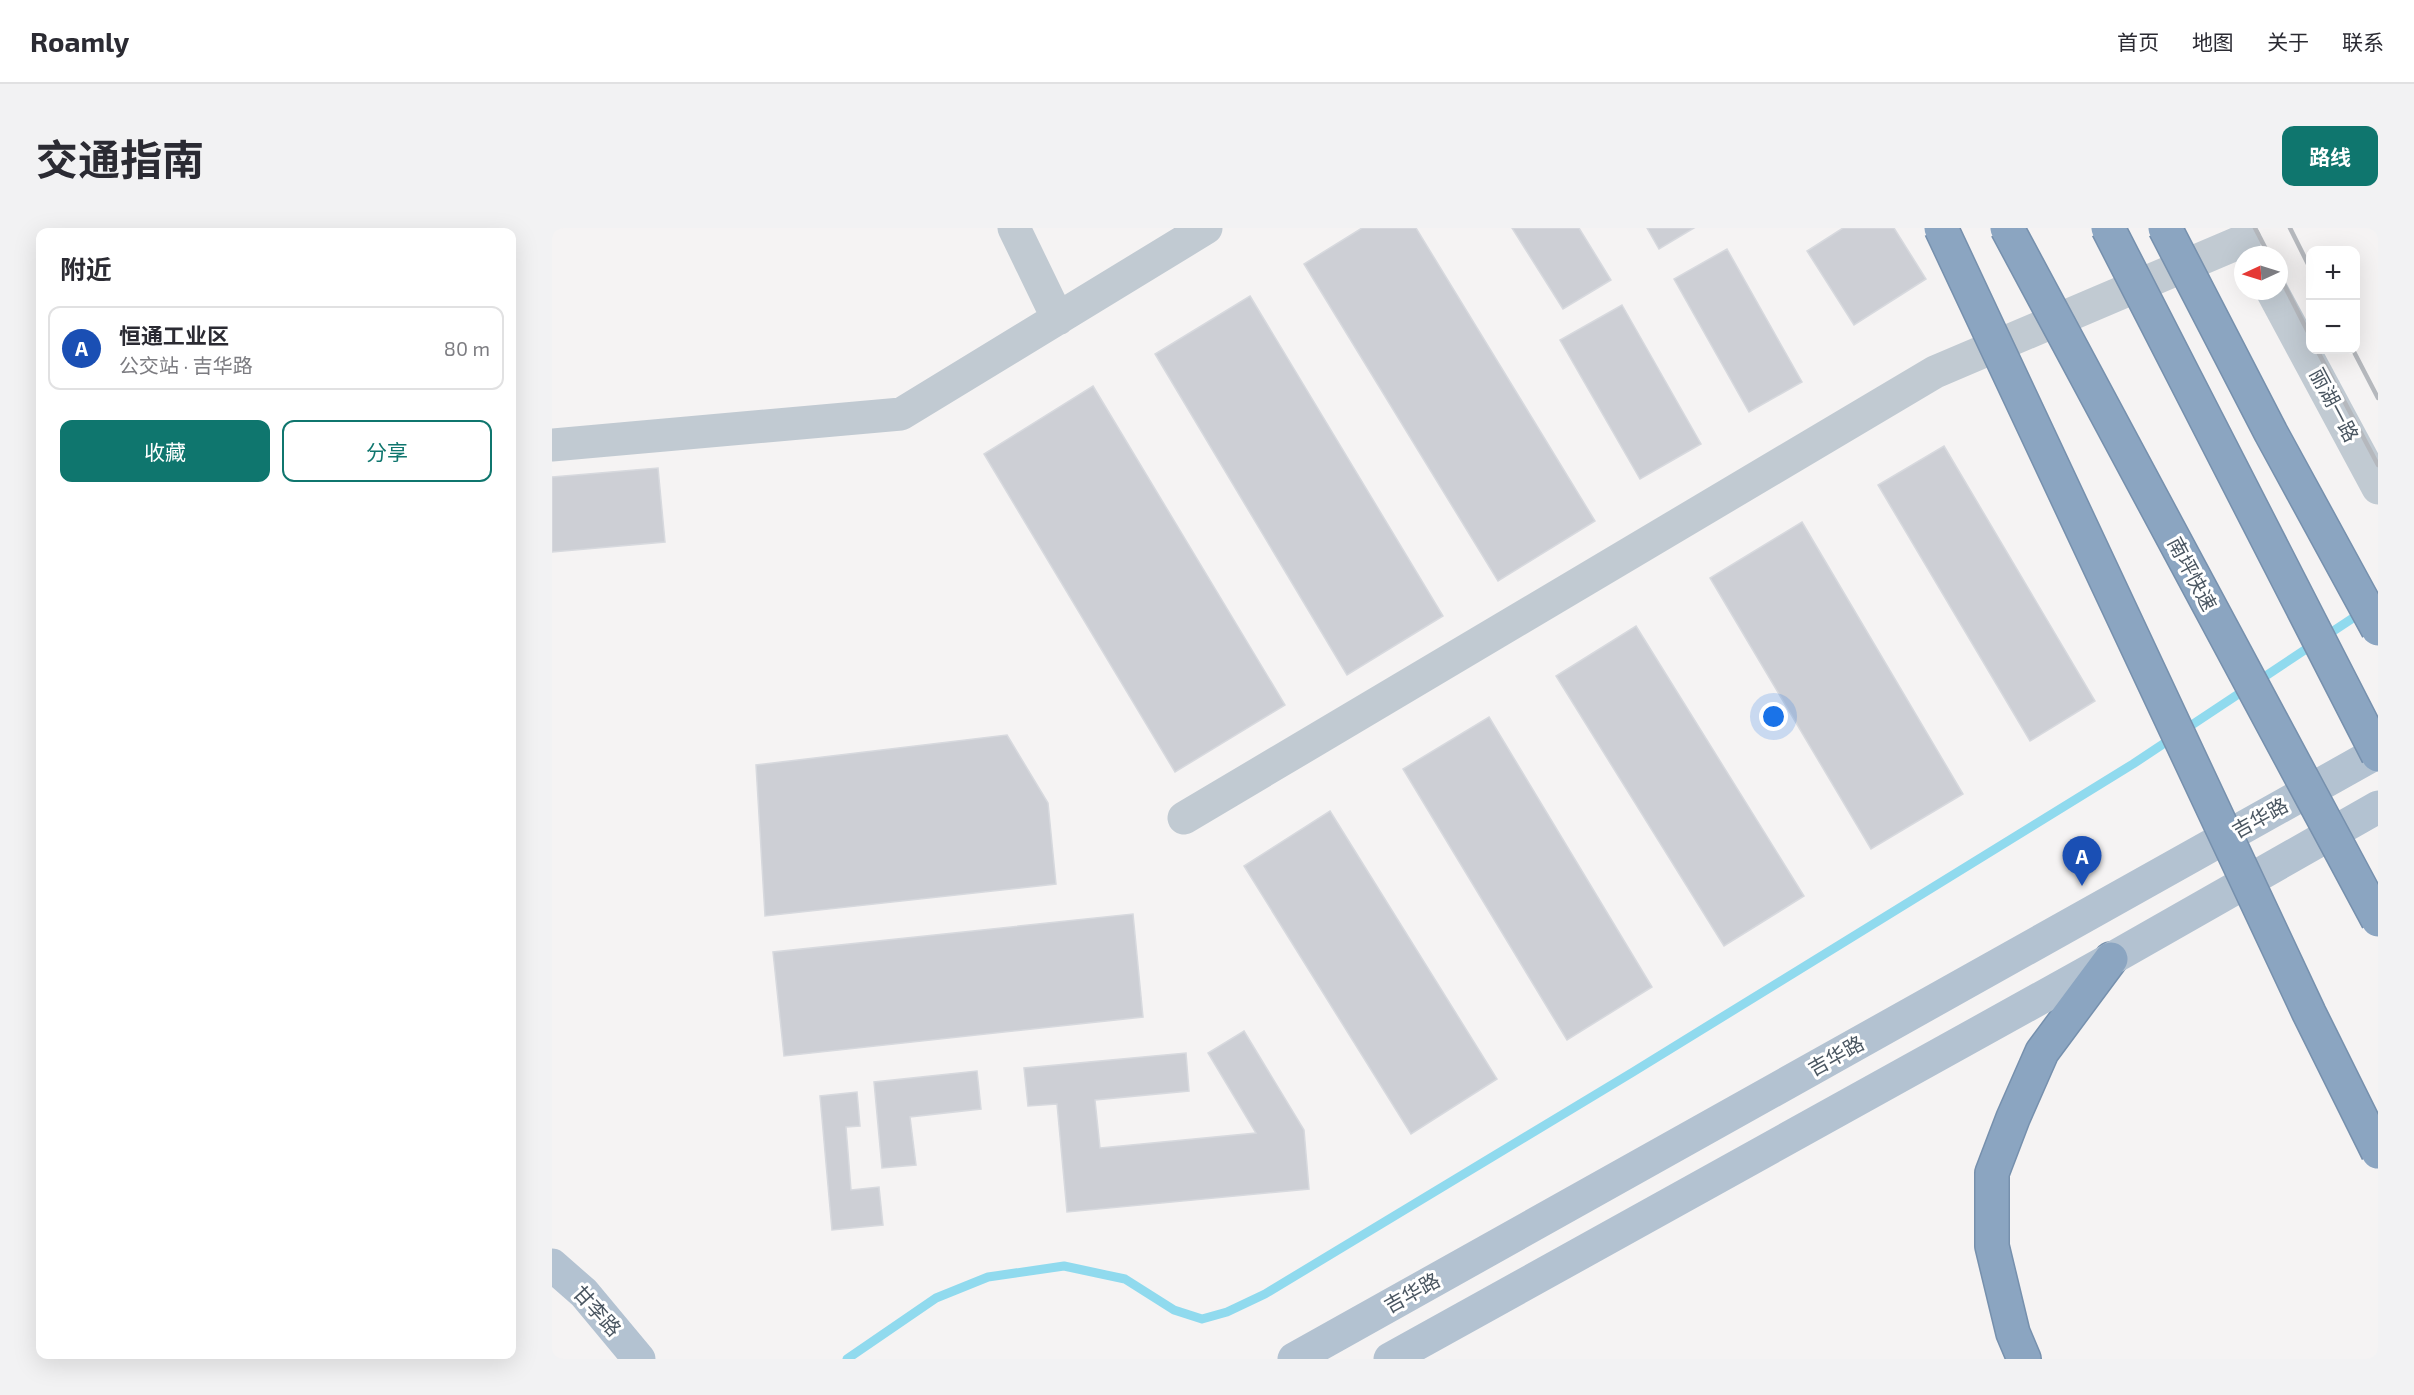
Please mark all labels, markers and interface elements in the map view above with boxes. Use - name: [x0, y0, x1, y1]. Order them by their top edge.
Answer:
- text: Roamly: [30, 24, 129, 58]
- text: 首页: [2117, 29, 2159, 54]
- text: 地图: [2192, 29, 2234, 54]
- text: 关于: [2267, 29, 2309, 54]
- text: 联系: [2342, 29, 2384, 54]
- button: 路线: [2282, 126, 2378, 186]
- text: 交通指南: [36, 133, 204, 183]
- north arrow: [2234, 246, 2288, 300]
- map controls: [2306, 246, 2360, 354]
- button: +: [2306, 246, 2360, 300]
- text: 附近: [60, 253, 112, 284]
- button: −: [2306, 300, 2360, 354]
- text: 恒通工业区: [119, 322, 229, 348]
- text: A: [75, 336, 88, 360]
- text: 80 m: [444, 336, 490, 360]
- text: 公交站 · 吉华路: [119, 353, 253, 377]
- street label: 丽湖一路: [2306, 364, 2364, 445]
- button: 收藏: [60, 420, 270, 482]
- button: 分享: [282, 420, 492, 482]
- street label: 南坪快速: [2164, 533, 2222, 614]
- your location: [1759, 702, 1788, 731]
- street label: 吉华路: [2227, 792, 2292, 842]
- pin: A: [2062, 836, 2102, 886]
- street label: 吉华路: [1803, 1030, 1868, 1080]
- street label: 吉华路: [1379, 1267, 1444, 1317]
- street label: 甘李路: [569, 1280, 627, 1341]

